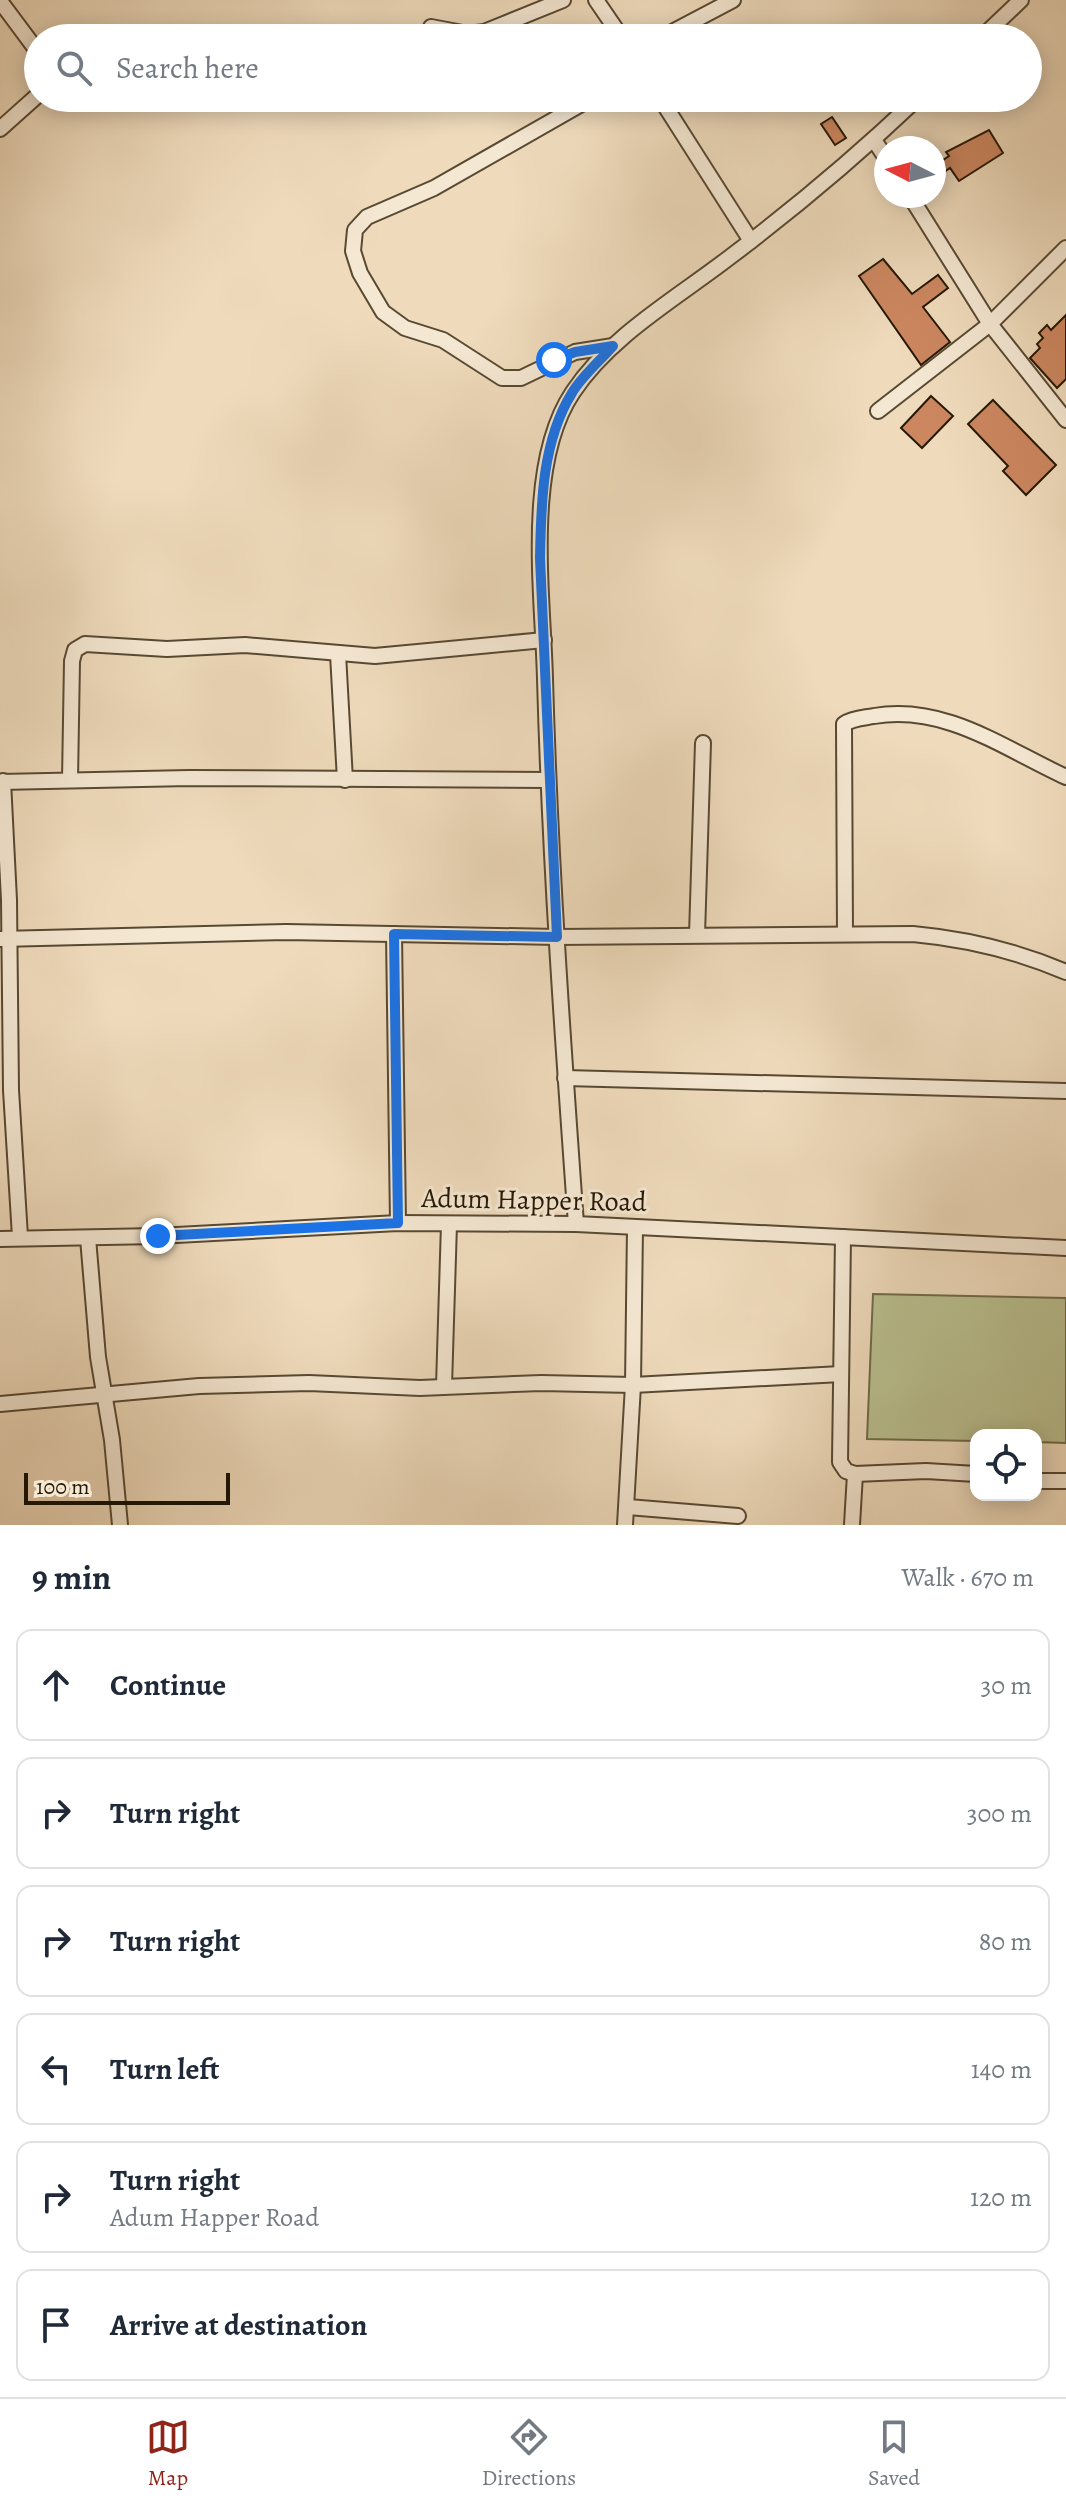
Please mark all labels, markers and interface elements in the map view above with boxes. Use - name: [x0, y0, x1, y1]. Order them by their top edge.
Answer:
- search box: [24, 24, 1042, 112]
- icon: search: [52, 46, 96, 90]
- text: Search here: [116, 48, 259, 88]
- north arrow: [874, 136, 946, 208]
- route start: [536, 342, 572, 378]
- street label: Adum Happer Road: [420, 1179, 648, 1221]
- route end: [140, 1218, 176, 1254]
- map controls: [970, 1429, 1042, 1501]
- button: locate: [970, 1429, 1042, 1501]
- scale bar: [24, 1469, 230, 1505]
- text: 100 m: [36, 1472, 90, 1502]
- text: 9 min: [32, 1554, 111, 1601]
- text: Walk · 670 m: [901, 1560, 1034, 1595]
- icon: ahead: [34, 1663, 78, 1707]
- text: Continue: [110, 1665, 226, 1705]
- text: 30 m: [981, 1668, 1032, 1703]
- icon: right: [34, 1791, 78, 1835]
- text: Turn right: [110, 1793, 240, 1833]
- text: 300 m: [967, 1796, 1032, 1831]
- icon: right: [34, 1919, 78, 1963]
- text: Turn right: [110, 1921, 240, 1961]
- text: 80 m: [979, 1924, 1032, 1959]
- icon: left: [34, 2047, 78, 2091]
- text: Turn left: [110, 2049, 219, 2089]
- text: 140 m: [971, 2052, 1032, 2087]
- text: Turn right: [110, 2160, 240, 2200]
- icon: right: [34, 2175, 78, 2219]
- text: 120 m: [970, 2180, 1032, 2215]
- text: Adum Happer Road: [110, 2200, 319, 2235]
- icon: arrive: [34, 2303, 78, 2347]
- text: Arrive at destination: [110, 2305, 367, 2345]
- tab: Map: [146, 2415, 190, 2493]
- tab: Directions: [482, 2415, 576, 2493]
- tab: Saved: [868, 2415, 920, 2493]

